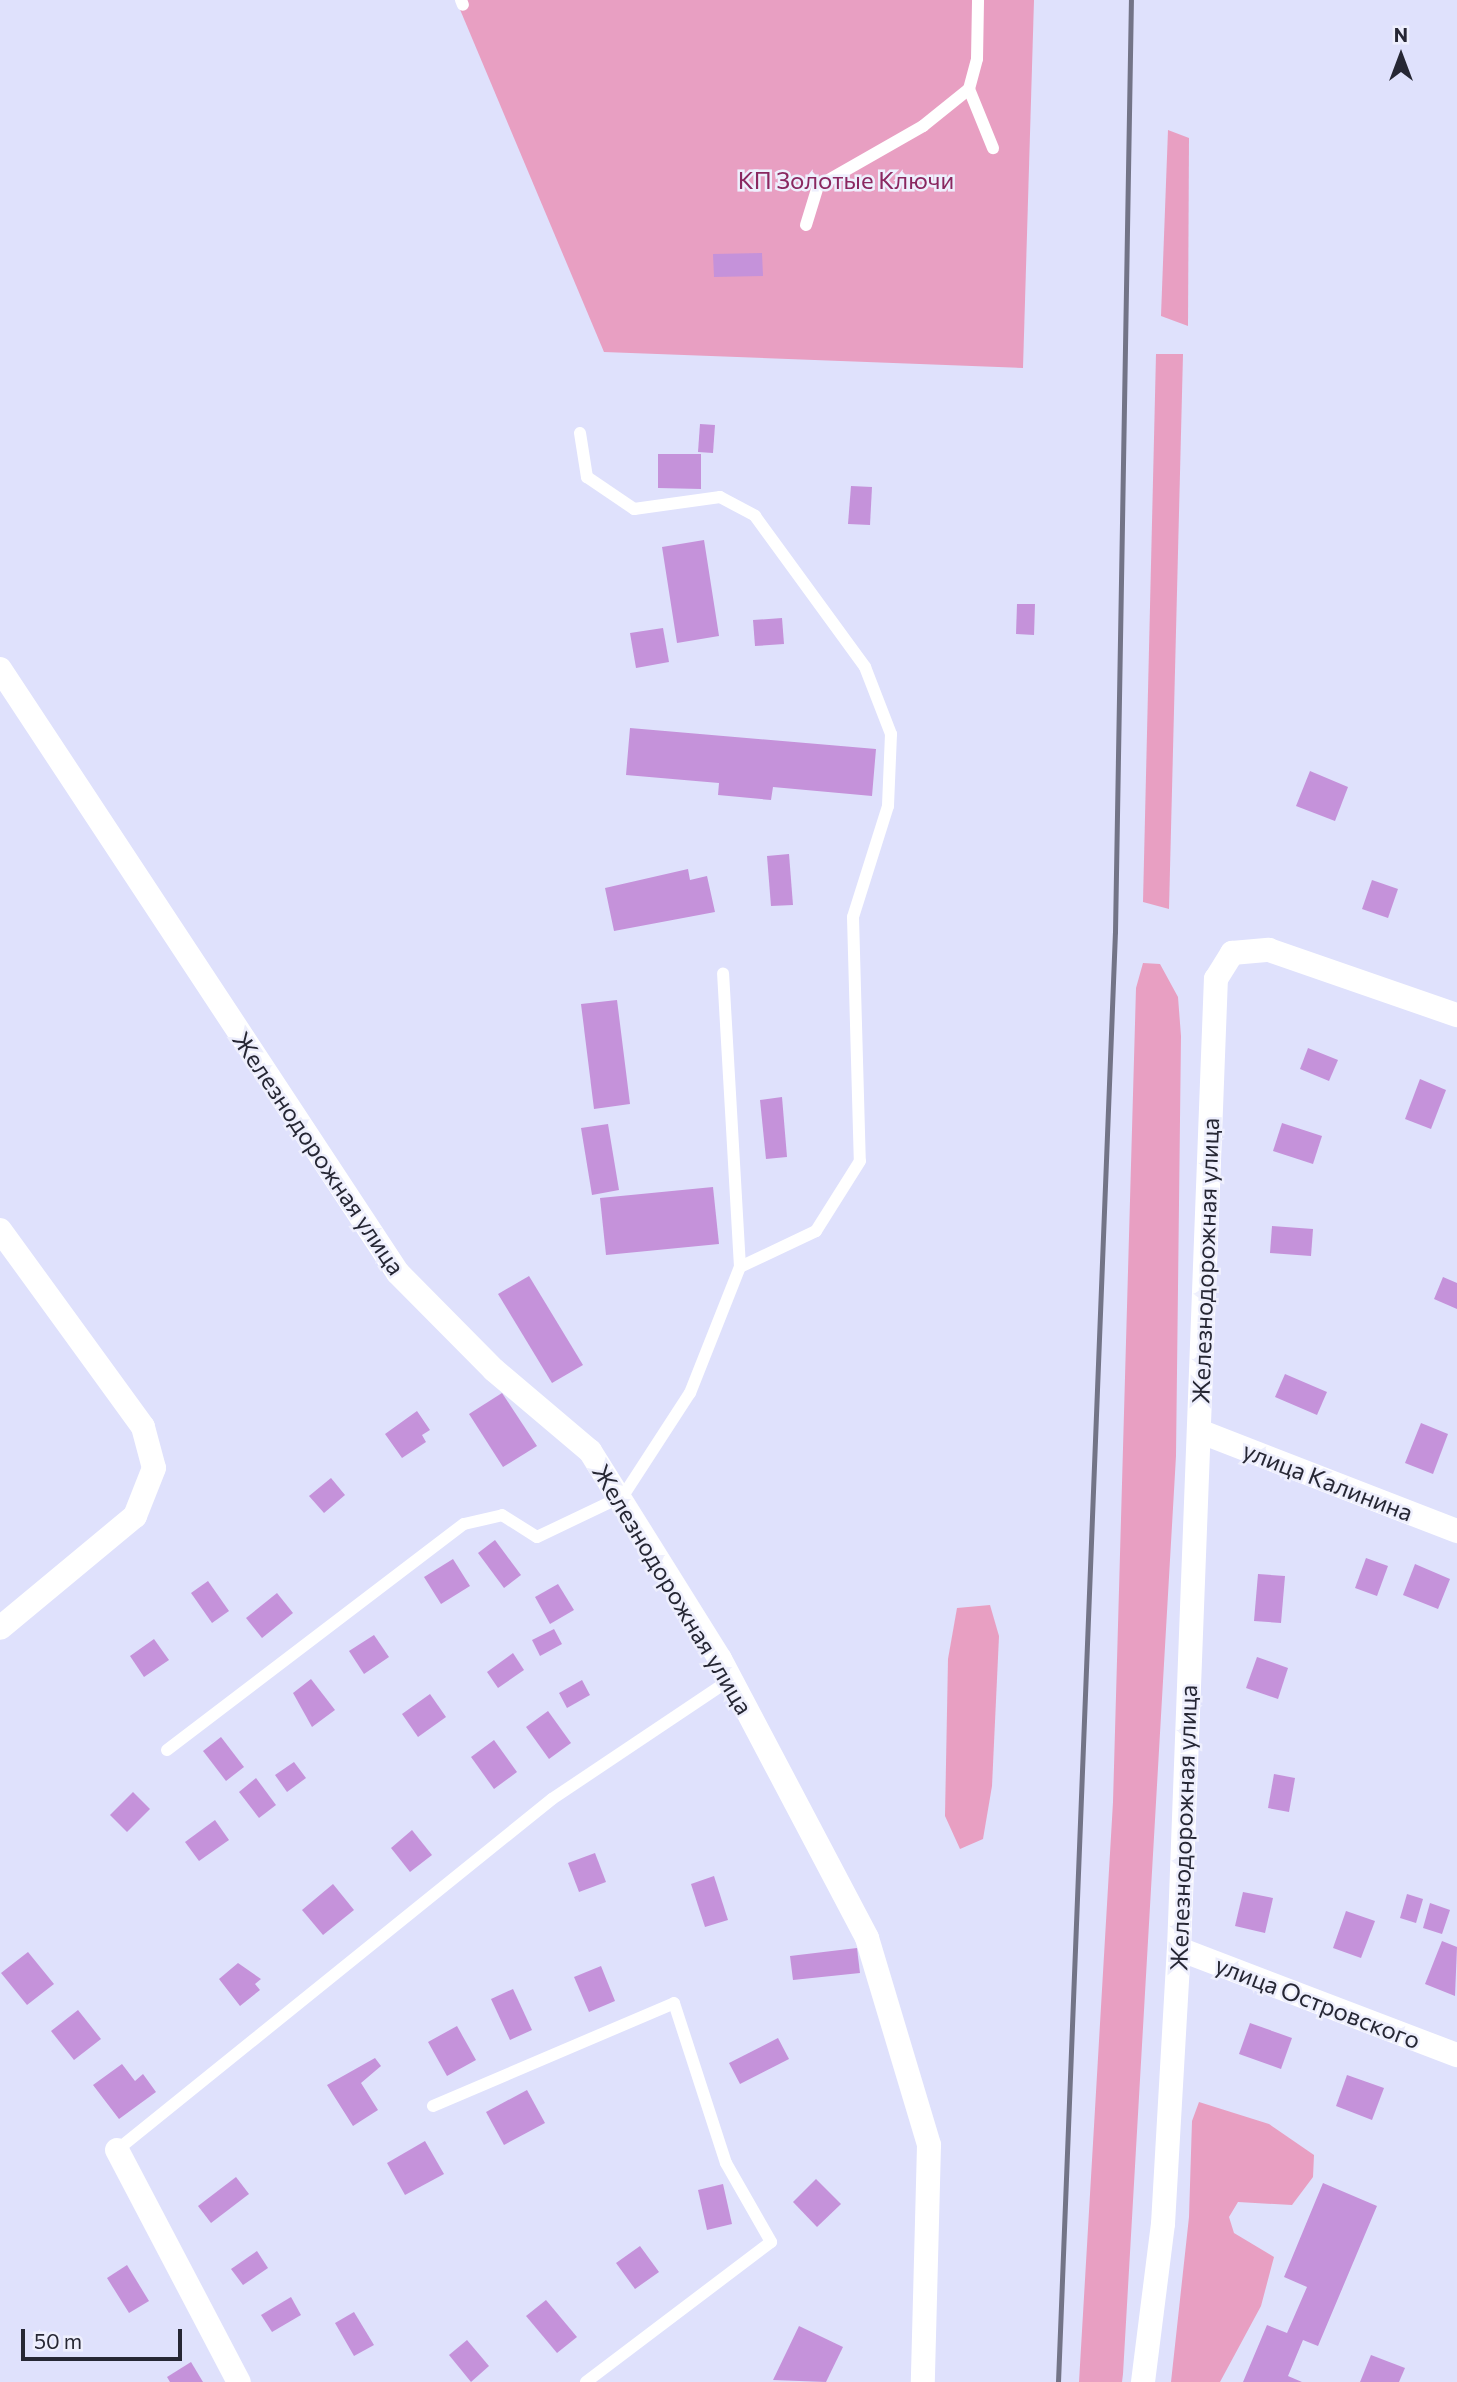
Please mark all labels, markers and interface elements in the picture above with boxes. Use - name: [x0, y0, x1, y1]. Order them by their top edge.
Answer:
- north arrow: [1366, 21, 1436, 91]
- text: N: [1394, 23, 1408, 46]
- park label: КП Золотые Ключи: [738, 166, 954, 194]
- street label: Железнодорожная улица: [227, 1026, 411, 1280]
- street label: Железнодорожная улица: [1186, 1117, 1224, 1405]
- street label: улица Калинина: [1239, 1435, 1417, 1527]
- street label: Железнодорожная улица: [587, 1459, 759, 1719]
- street label: Железнодорожная улица: [1164, 1684, 1202, 1972]
- street label: улица Островского: [1211, 1950, 1425, 2054]
- scale bar: [24, 2316, 186, 2360]
- text: 50 m: [34, 2328, 82, 2353]

